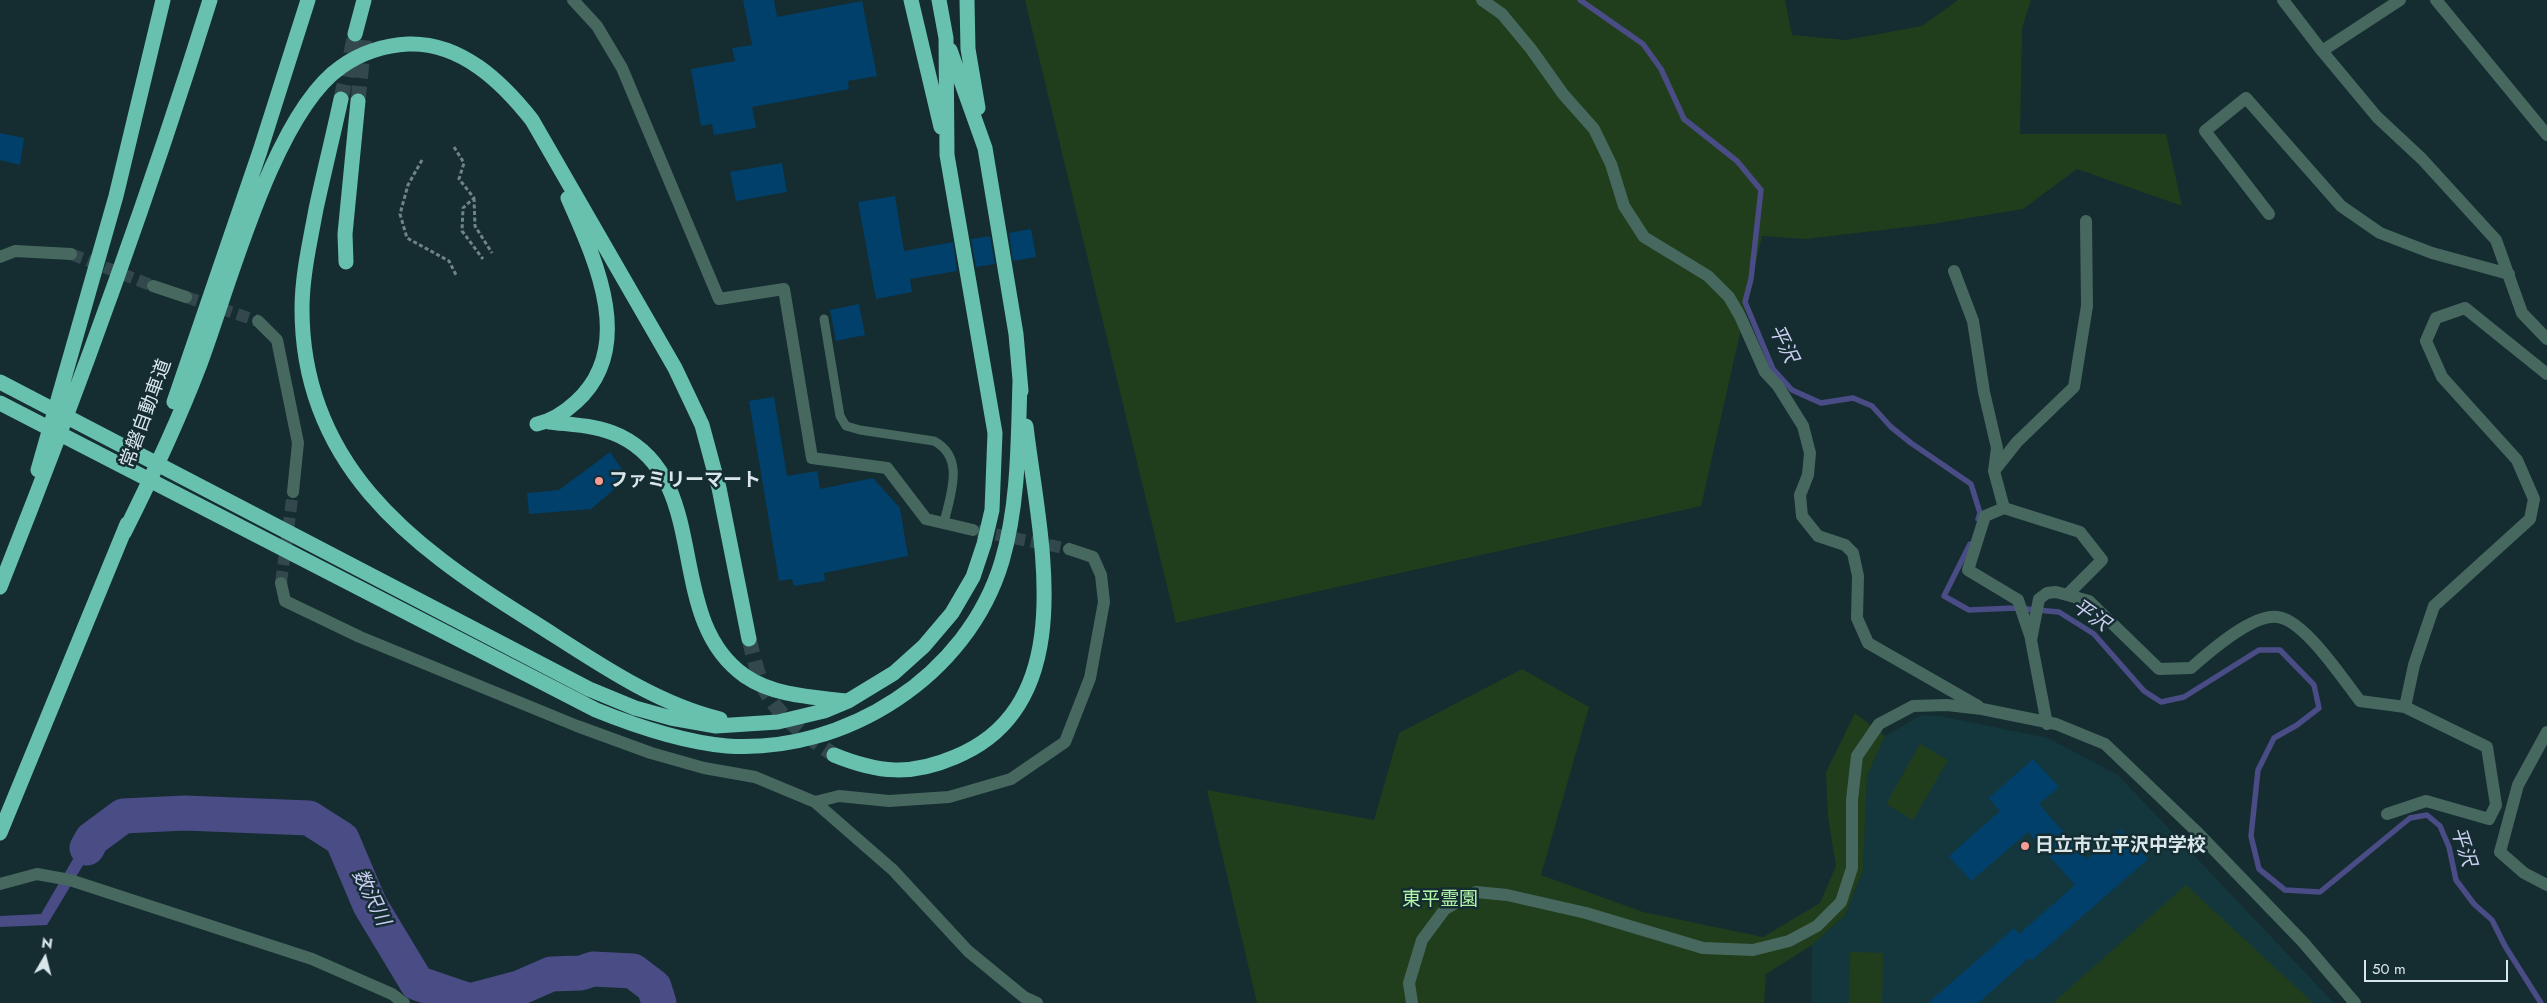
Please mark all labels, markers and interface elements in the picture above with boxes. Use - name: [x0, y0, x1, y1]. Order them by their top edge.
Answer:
- water label: 平沢: [1762, 321, 1802, 367]
- street label: 常磐自動車道: [117, 357, 177, 471]
- place label: ファミリーマート: [609, 470, 761, 492]
- marker: ファミリーマート: [593, 475, 605, 487]
- water label: 平沢: [2067, 595, 2113, 637]
- water label: 平沢: [2444, 824, 2480, 870]
- place label: 日立市立平沢中学校: [2035, 835, 2206, 857]
- marker: 日立市立平沢中学校: [2019, 840, 2031, 852]
- water label: 数沢川: [346, 866, 394, 930]
- park label: 東平霊園: [1402, 889, 1478, 911]
- text: N: [40, 932, 54, 954]
- north arrow: [20, 933, 70, 983]
- scale bar: [2367, 950, 2511, 982]
- text: 50 m: [2372, 958, 2406, 980]

